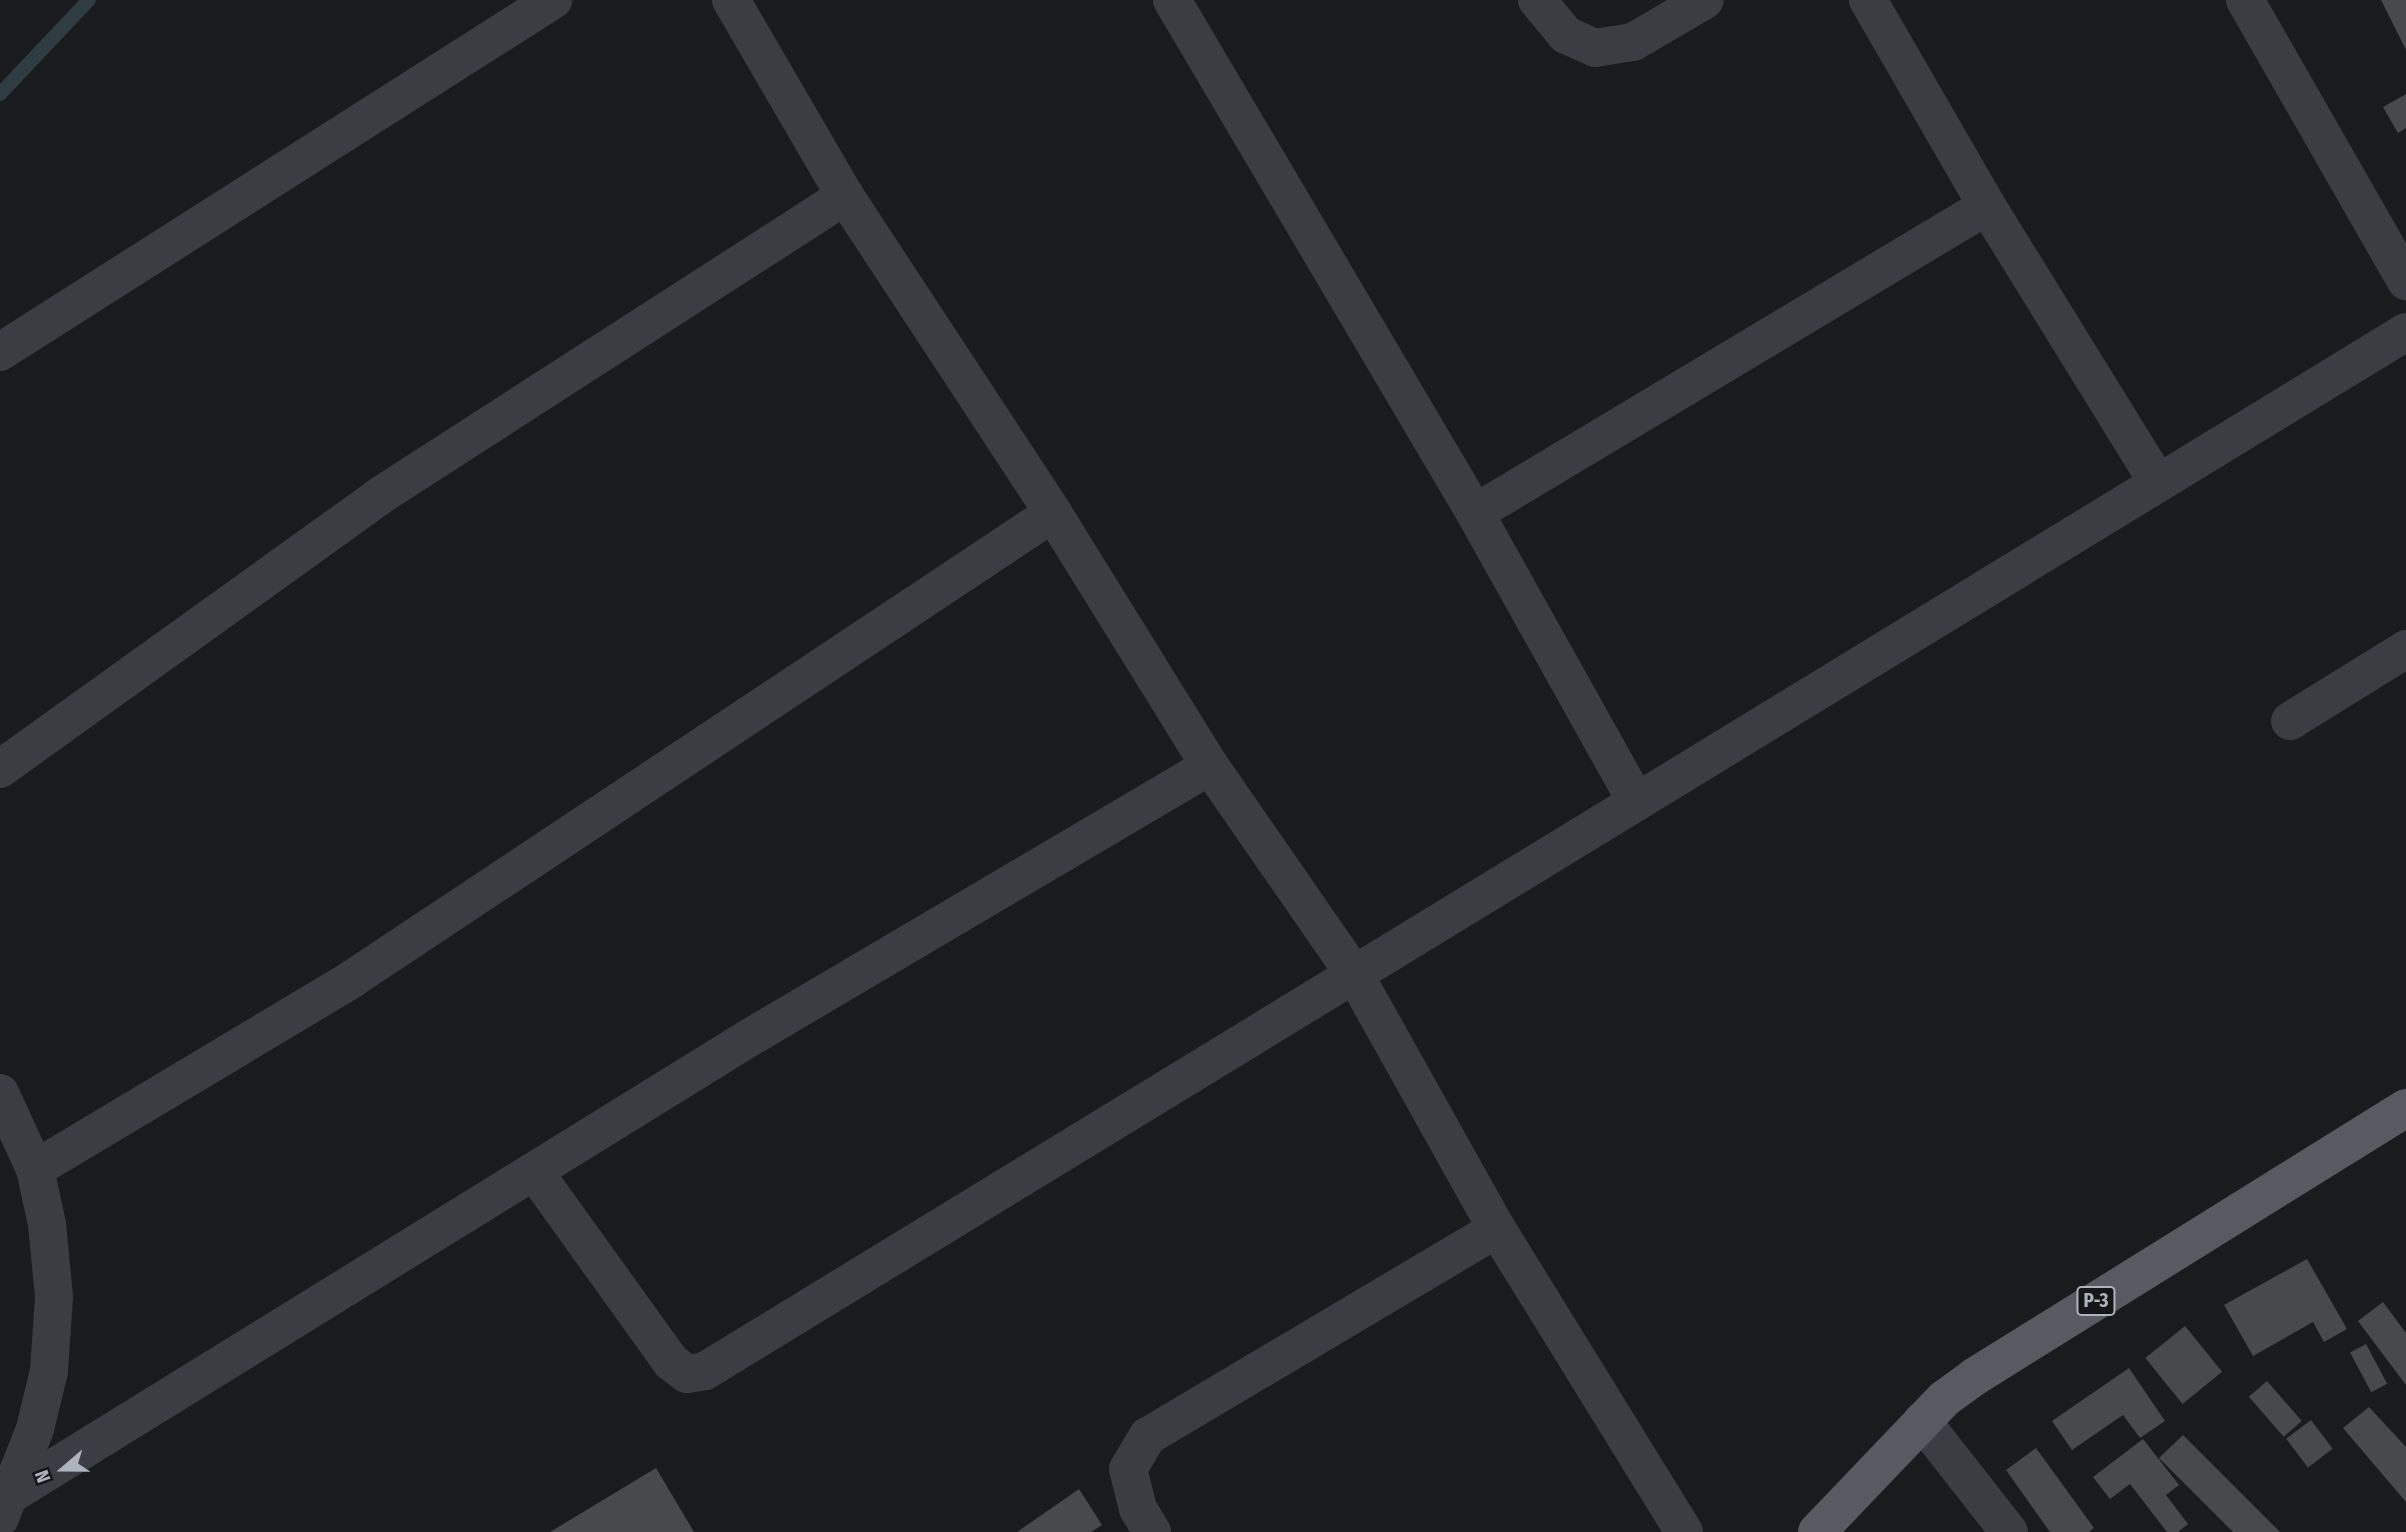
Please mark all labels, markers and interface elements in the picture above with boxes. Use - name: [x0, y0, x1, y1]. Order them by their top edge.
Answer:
- road number: P-3: [2075, 1286, 2117, 1316]
- north arrow: [28, 1434, 98, 1504]
- text: N: [30, 1467, 56, 1486]

